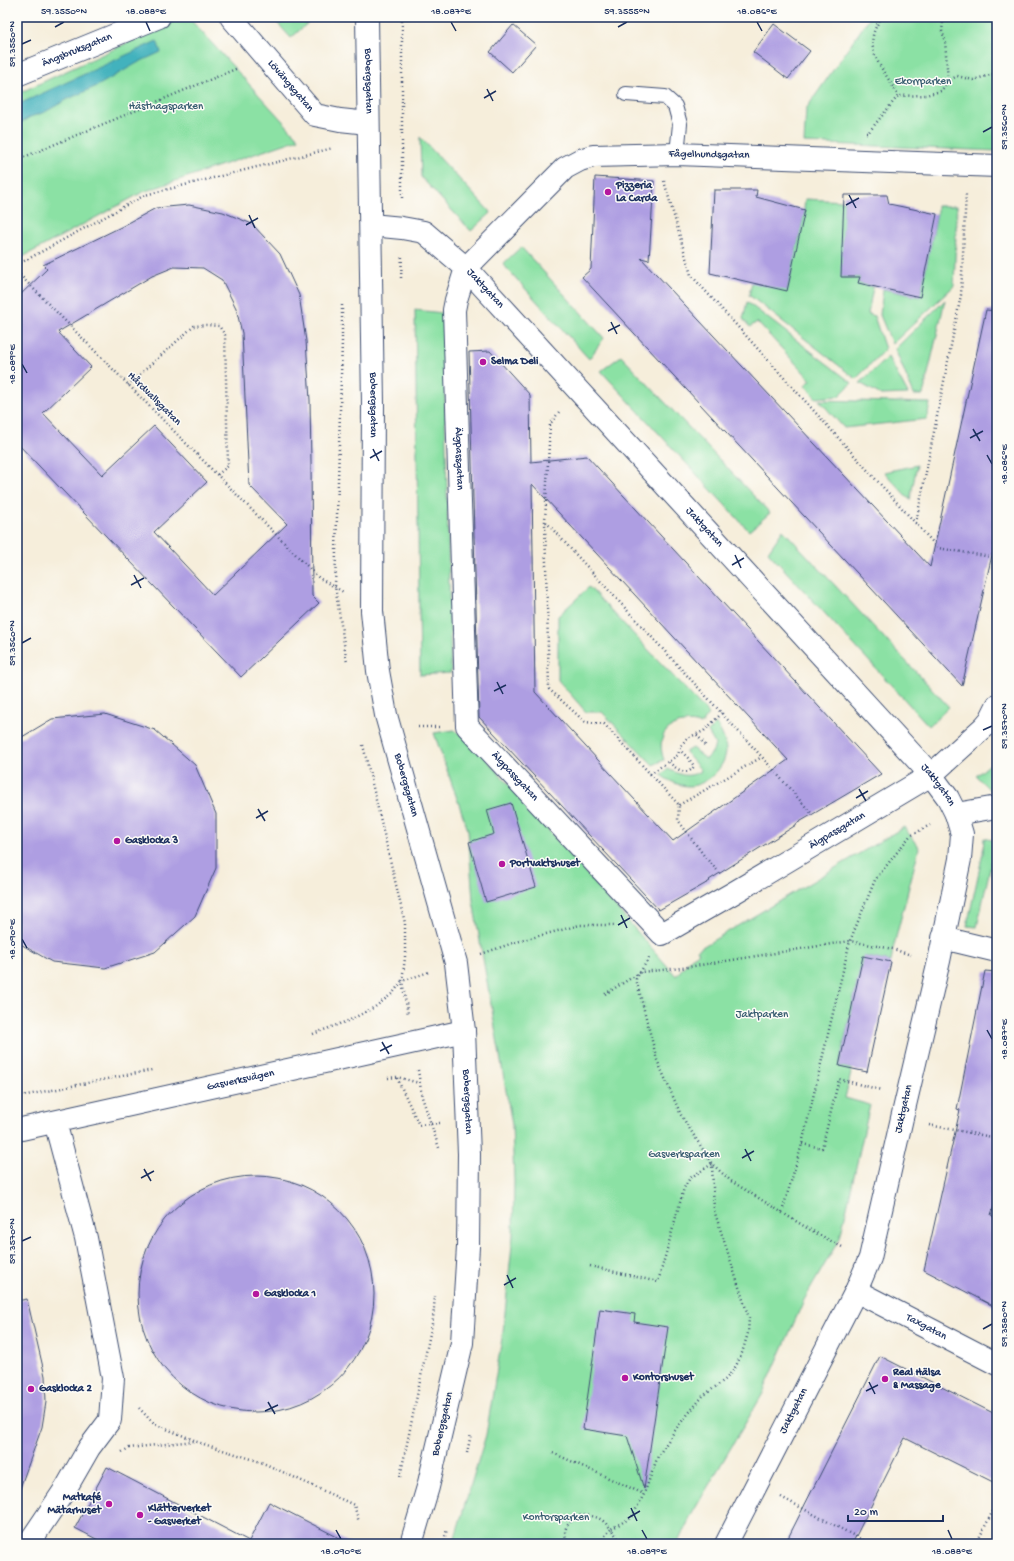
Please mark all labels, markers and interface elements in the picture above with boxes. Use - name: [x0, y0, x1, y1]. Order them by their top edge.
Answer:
- text: 59.3550°N: [41, 6, 87, 18]
- text: 18.088°E: [125, 6, 167, 18]
- text: 18.087°E: [430, 6, 472, 18]
- text: 59.3555°N: [604, 6, 650, 18]
- text: 18.086°E: [736, 6, 778, 18]
- text: 59.3550°N: [7, 21, 19, 67]
- street label: Ängsbruksgatan: [41, 31, 114, 70]
- street label: Bobergsgatan: [361, 47, 375, 114]
- street label: Lövängsgatan: [265, 58, 316, 115]
- park label: Ekorrparken: [895, 76, 952, 88]
- park label: Hästhagsparken: [129, 101, 204, 113]
- text: 59.3560°N: [999, 104, 1011, 150]
- street label: Fågelhundsgatan: [667, 147, 750, 162]
- place label: Pizzeria La Carda: [615, 180, 658, 205]
- marker: Pizzeria La Carda: [603, 187, 613, 197]
- street label: Jaktgatan: [464, 266, 507, 312]
- text: 18.089°E: [7, 343, 19, 385]
- place label: Selma Deli: [491, 356, 539, 368]
- marker: Selma Deli: [478, 357, 488, 367]
- street label: Hårdvallsgatan: [125, 369, 185, 429]
- street label: Bobergsgatan: [366, 371, 379, 438]
- street label: Älgpassgatan: [452, 427, 466, 491]
- text: 18.086°E: [999, 443, 1011, 485]
- street label: Jaktgatan: [683, 505, 726, 550]
- text: 59.3560°N: [7, 620, 19, 666]
- text: 59.3570°N: [999, 703, 1011, 749]
- street label: Älgpassgatan: [489, 750, 541, 804]
- street label: Bobergsgatan: [391, 751, 421, 819]
- street label: Jaktgatan: [918, 762, 957, 809]
- street label: Älgpassgatan: [807, 809, 868, 852]
- place label: Gasklocka 3: [125, 835, 178, 847]
- marker: Gasklocka 3: [112, 836, 122, 846]
- place label: Portvaktshuset: [509, 857, 581, 870]
- marker: Portvaktshuset: [497, 859, 507, 869]
- text: 18.090°E: [7, 918, 19, 960]
- park label: Jaktparken: [736, 1009, 789, 1021]
- text: 18.087°E: [999, 1018, 1011, 1060]
- street label: Gasverksvägen: [206, 1067, 276, 1094]
- street label: Bobergsgatan: [460, 1068, 474, 1135]
- street label: Jaktgatan: [893, 1083, 916, 1134]
- park label: Gasverksparken: [648, 1149, 721, 1161]
- text: 59.3570°N: [7, 1218, 19, 1264]
- place label: Gasklocka 1: [264, 1288, 316, 1300]
- marker: Gasklocka 1: [251, 1289, 261, 1299]
- text: 59.3580°N: [999, 1301, 1011, 1347]
- street label: Taxgatan: [903, 1311, 949, 1343]
- place label: Real Hälsa & Massage: [892, 1367, 942, 1393]
- place label: Kontorshuset: [632, 1371, 695, 1384]
- marker: Kontorshuset: [620, 1373, 630, 1383]
- marker: Real Hälsa & Massage: [880, 1374, 890, 1384]
- place label: Gasklocka 2: [39, 1383, 92, 1395]
- marker: Gasklocka 2: [26, 1384, 36, 1394]
- street label: Jaktgatan: [777, 1386, 811, 1436]
- street label: Bobergsgatan: [430, 1390, 456, 1458]
- place label: Matkafé Mätarhuset: [47, 1491, 102, 1517]
- scale bar: [848, 1497, 943, 1523]
- marker: Matkafé Mätarhuset: [104, 1499, 114, 1509]
- place label: Klätterverket - Gasverket: [147, 1502, 212, 1528]
- text: 20 m: [854, 1506, 879, 1520]
- marker: Klätterverket - Gasverket: [135, 1510, 145, 1520]
- park label: Kontorsparken: [523, 1512, 590, 1524]
- text: 18.090°E: [320, 1546, 362, 1558]
- text: 18.089°E: [626, 1546, 668, 1558]
- text: 18.088°E: [931, 1546, 973, 1558]

